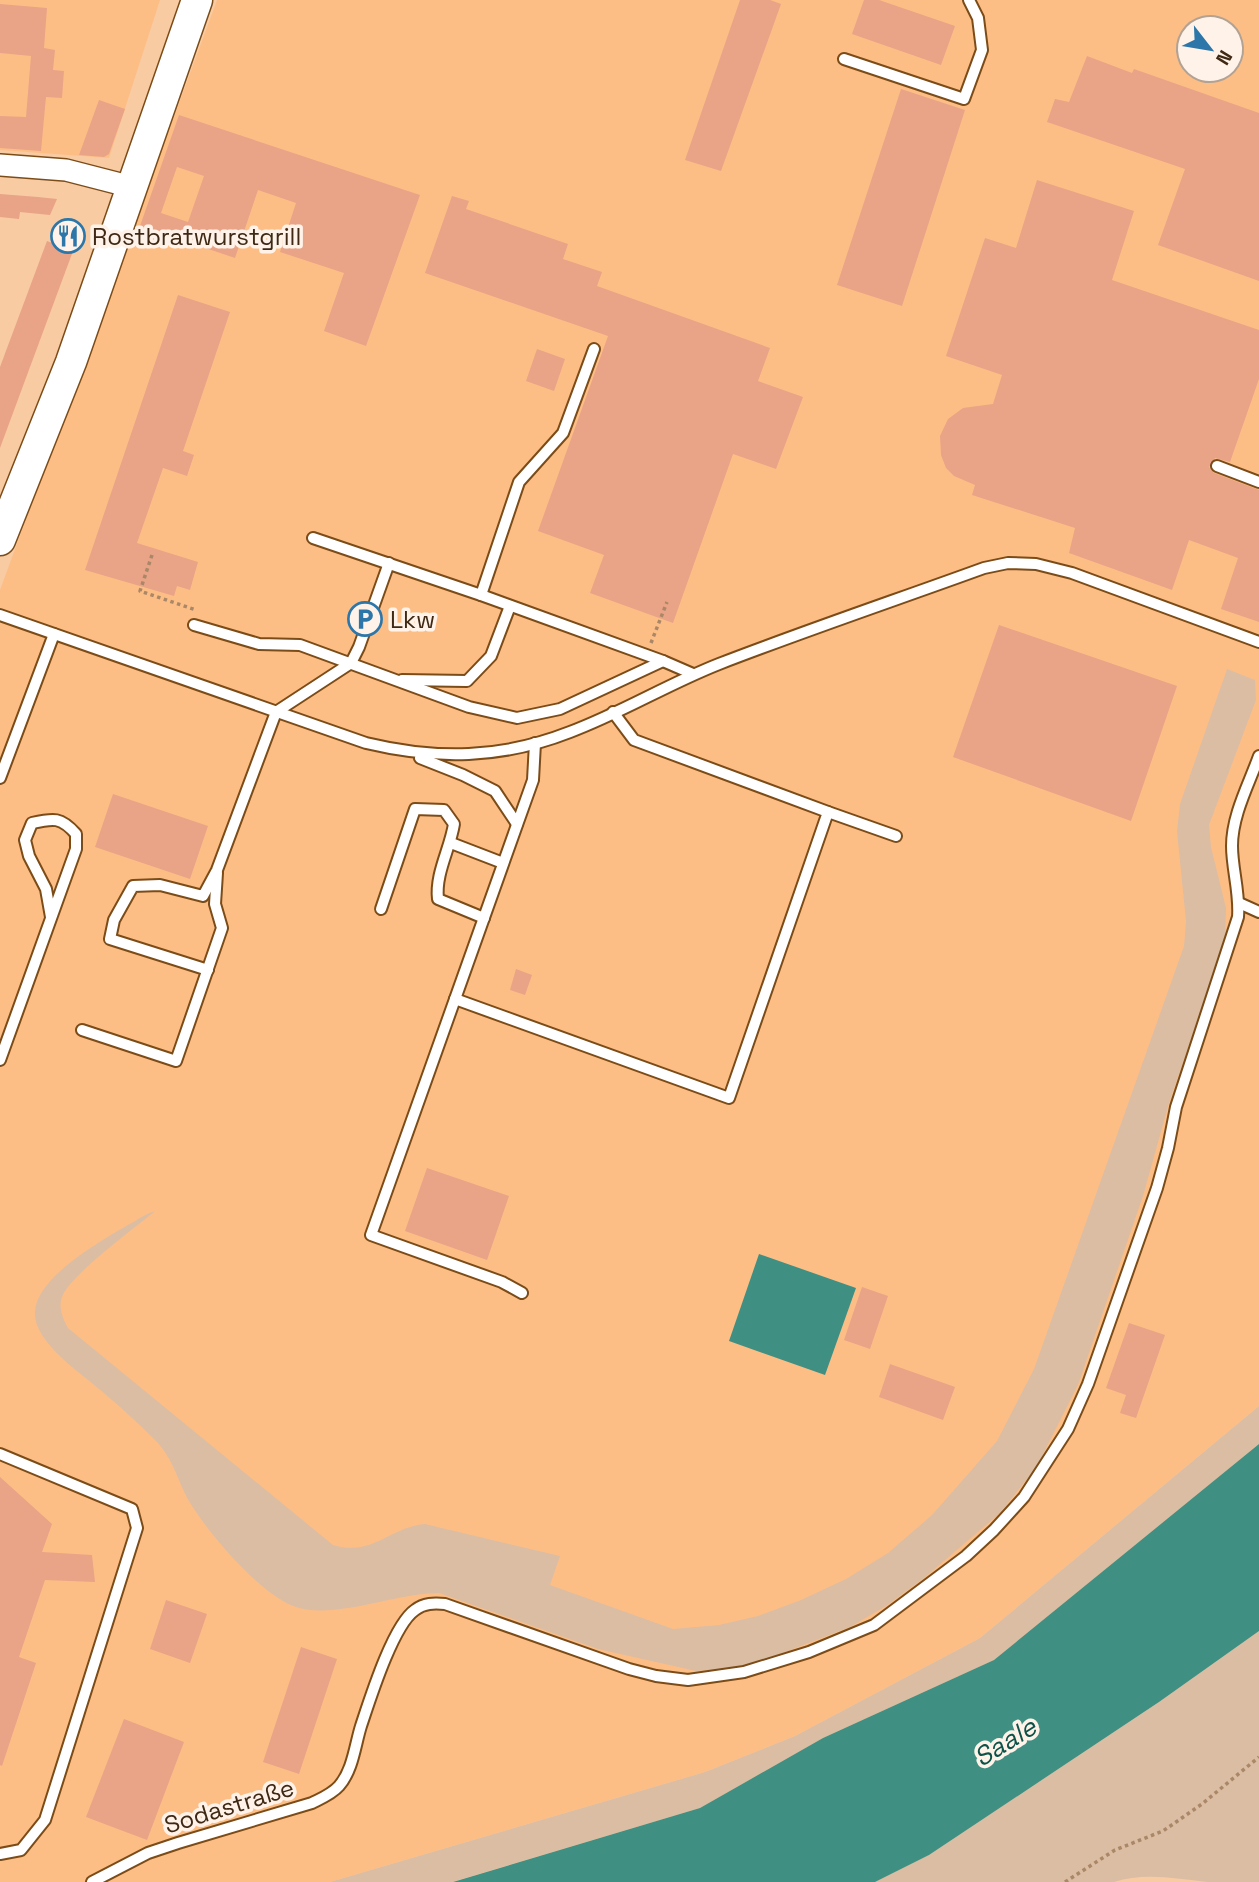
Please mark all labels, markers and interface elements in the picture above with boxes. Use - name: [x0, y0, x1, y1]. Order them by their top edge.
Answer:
- north arrow: [1175, 14, 1245, 84]
- text: N: [1210, 46, 1238, 69]
- restaurant icon: Rostbratwurstgrill: [49, 217, 87, 255]
- place label: Rostbratwurstgrill: [92, 221, 301, 252]
- parking icon: Lkw: [346, 600, 384, 638]
- place label: Lkw: [390, 604, 435, 635]
- water label: Saale: [967, 1709, 1044, 1774]
- street label: Sodastraße: [160, 1772, 298, 1840]

